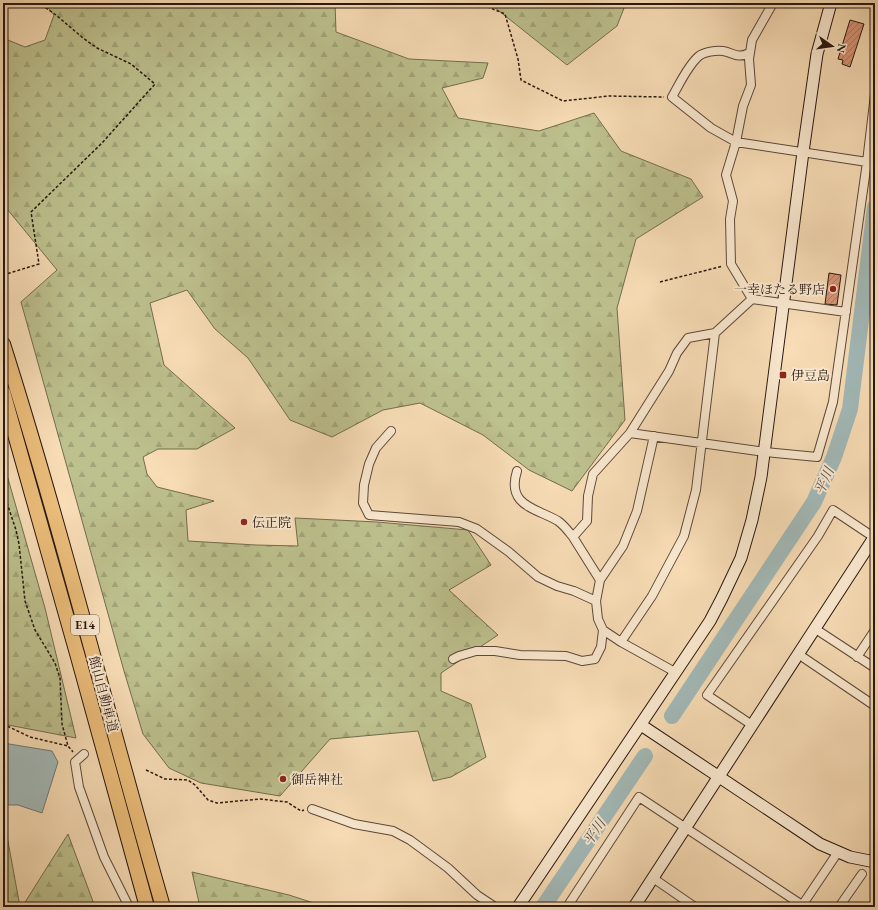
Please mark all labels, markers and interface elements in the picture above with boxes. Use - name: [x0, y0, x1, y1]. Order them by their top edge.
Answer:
- north arrow: [812, 26, 852, 66]
- text: N: [834, 42, 850, 54]
- place label: 一幸ほたる野店: [734, 281, 825, 298]
- marker: 一幸ほたる野店: [828, 284, 838, 294]
- place label: 伊豆島: [791, 367, 830, 384]
- marker: 伊豆島: [778, 370, 788, 380]
- water label: 平川: [810, 463, 839, 497]
- place label: 伝正院: [252, 514, 291, 531]
- marker: 伝正院: [239, 517, 249, 527]
- road number: E14: [71, 615, 99, 635]
- street label: 館山自動車道: [85, 654, 122, 734]
- place label: 御岳神社: [291, 771, 343, 788]
- marker: 御岳神社: [278, 774, 288, 784]
- water label: 平川: [579, 814, 610, 849]

